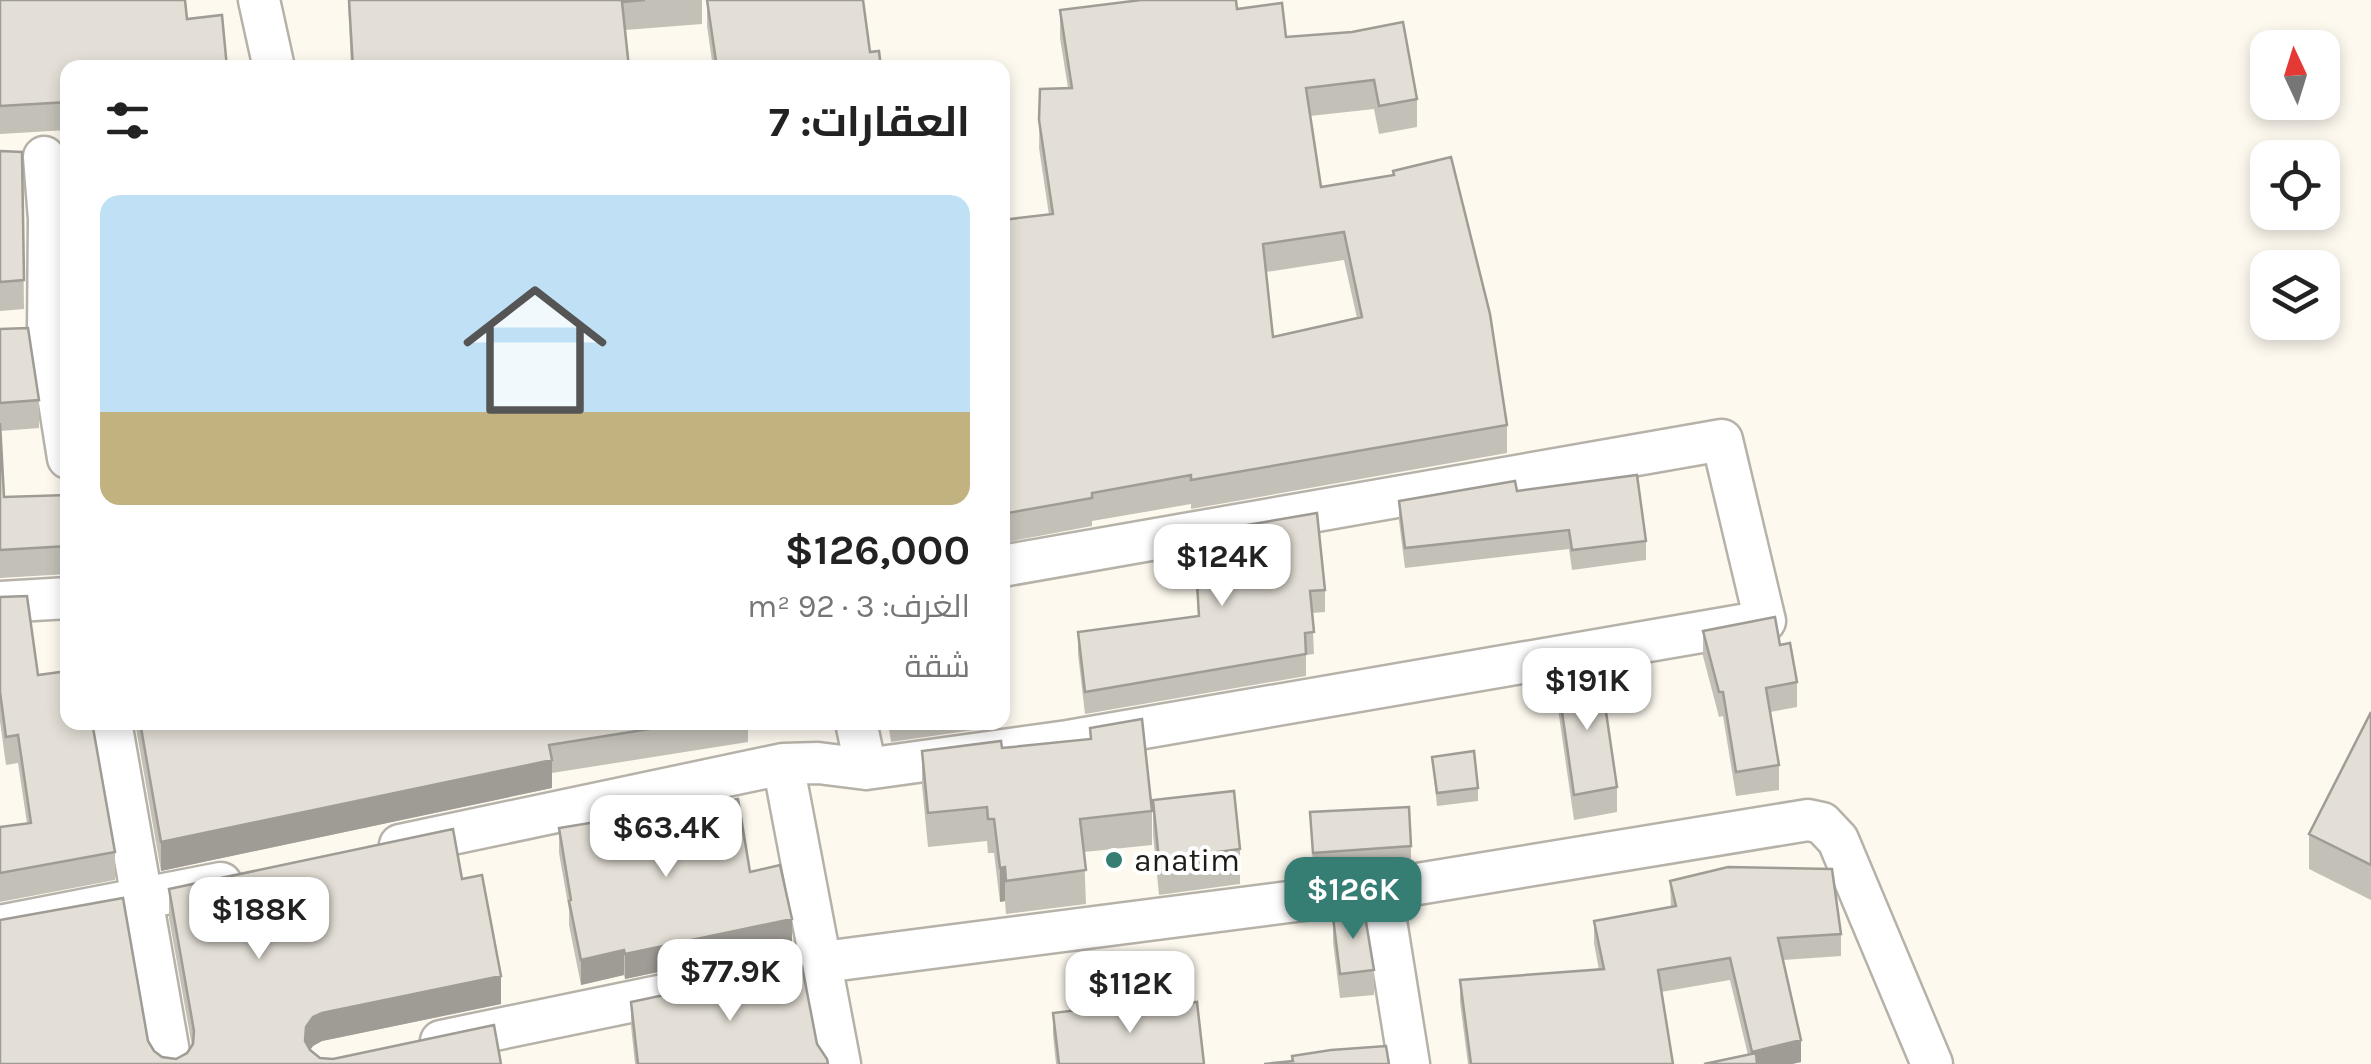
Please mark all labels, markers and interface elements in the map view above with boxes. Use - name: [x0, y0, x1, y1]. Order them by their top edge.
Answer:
- north arrow: [2250, 30, 2340, 120]
- map controls: [2250, 30, 2340, 340]
- icon: filters: [100, 93, 155, 148]
- text: العقارات: 7: [769, 97, 970, 147]
- button: locate: [2250, 140, 2340, 230]
- button: layers: [2250, 250, 2340, 340]
- icon: home: [445, 260, 625, 440]
- pin: $124K: [1152, 524, 1292, 609]
- text: $126,000: [785, 525, 970, 575]
- text: $124K: [1176, 538, 1268, 575]
- text: الغرف: 3 · 92 m²: [747, 588, 970, 625]
- text: شقة: [905, 648, 970, 685]
- pin: $191K: [1517, 648, 1657, 733]
- text: $191K: [1544, 662, 1630, 699]
- pin: $63.4K: [585, 795, 747, 880]
- text: $63.4K: [612, 809, 720, 846]
- place label: anatim: [1134, 842, 1240, 879]
- marker: anatim: [1103, 849, 1125, 871]
- pin: $126K: [1283, 857, 1423, 942]
- text: $126K: [1306, 871, 1400, 908]
- pin: $188K: [189, 877, 329, 962]
- text: $188K: [211, 891, 307, 928]
- pin: $77.9K: [649, 939, 811, 1024]
- pin: $112K: [1060, 951, 1200, 1036]
- text: $77.9K: [679, 953, 781, 990]
- text: $112K: [1087, 965, 1173, 1002]

